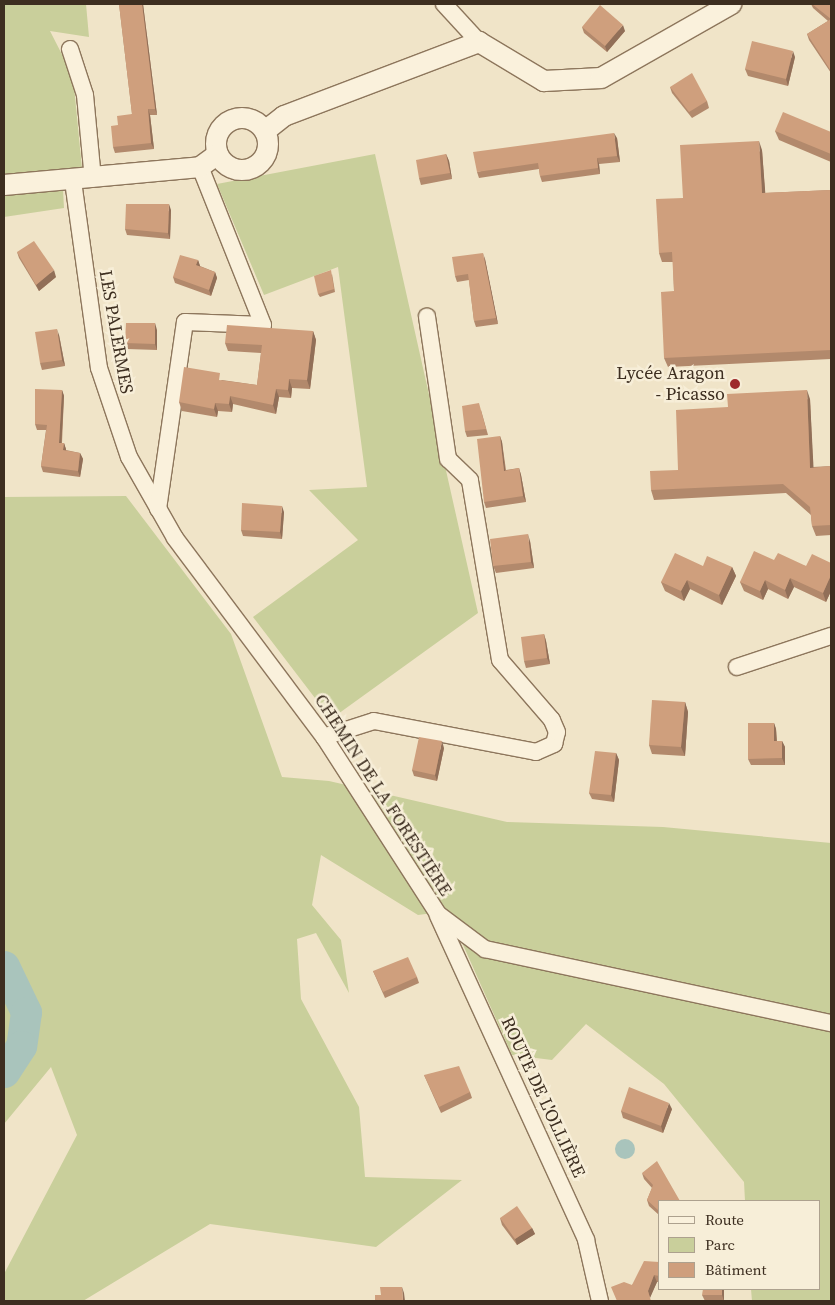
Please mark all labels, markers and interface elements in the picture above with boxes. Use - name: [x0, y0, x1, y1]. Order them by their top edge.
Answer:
- street label: LES PALERMES: [94, 268, 138, 396]
- place label: Lycée Aragon - Picasso: [616, 363, 725, 406]
- marker: Lycée Aragon - Picasso: [729, 378, 741, 390]
- street label: CHEMIN DE LA FORESTIÈRE: [310, 690, 456, 900]
- street label: ROUTE DE L'OLLIÈRE: [496, 1013, 590, 1181]
- legend: [658, 1200, 820, 1290]
- text: Route: [705, 1209, 744, 1230]
- text: Parc: [705, 1234, 735, 1255]
- text: Bâtiment: [705, 1259, 766, 1280]

